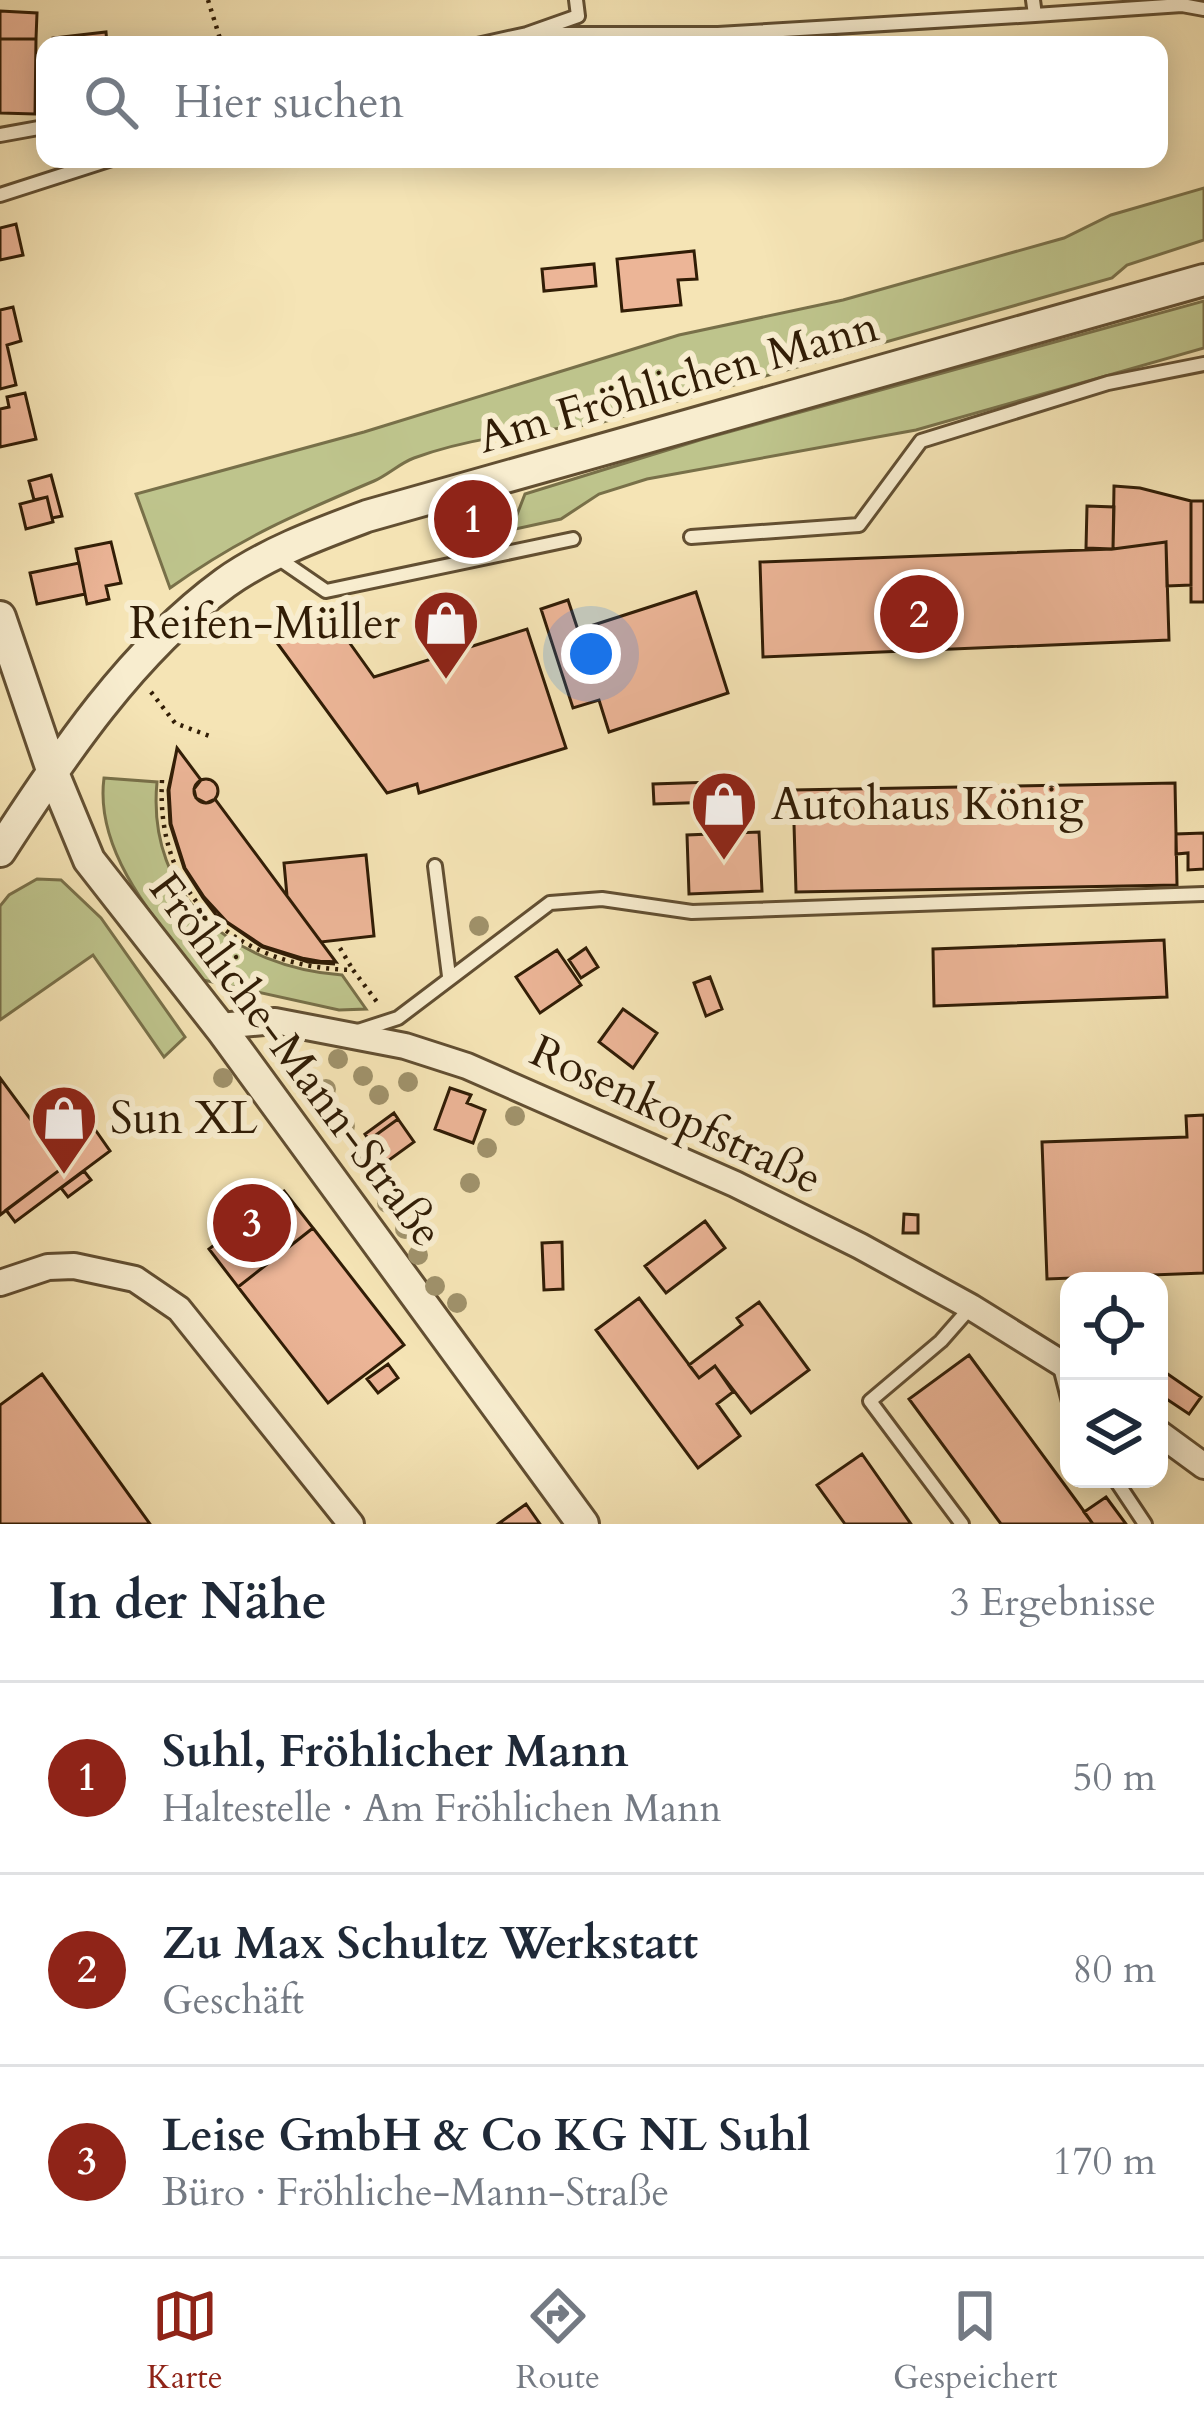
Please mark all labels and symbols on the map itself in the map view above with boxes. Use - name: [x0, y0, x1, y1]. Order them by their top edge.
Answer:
- street label: Am Fröhlichen Mann: [471, 296, 886, 468]
- pin: 1: [434, 474, 512, 564]
- pin: 2: [880, 569, 958, 659]
- shop icon: Reifen-Müller: [411, 588, 481, 682]
- place label: Reifen-Müller: [129, 593, 401, 654]
- your location: [561, 624, 621, 684]
- shop icon: Autohaus König: [689, 769, 759, 863]
- place label: Autohaus König: [771, 774, 1084, 835]
- street label: Fröhliche-Mann-Straße: [135, 860, 457, 1260]
- street label: Rosenkopfstraße: [520, 1021, 832, 1209]
- shop icon: Sun XL: [29, 1083, 99, 1177]
- place label: Sun XL: [110, 1088, 258, 1149]
- pin: 3: [213, 1178, 291, 1268]

